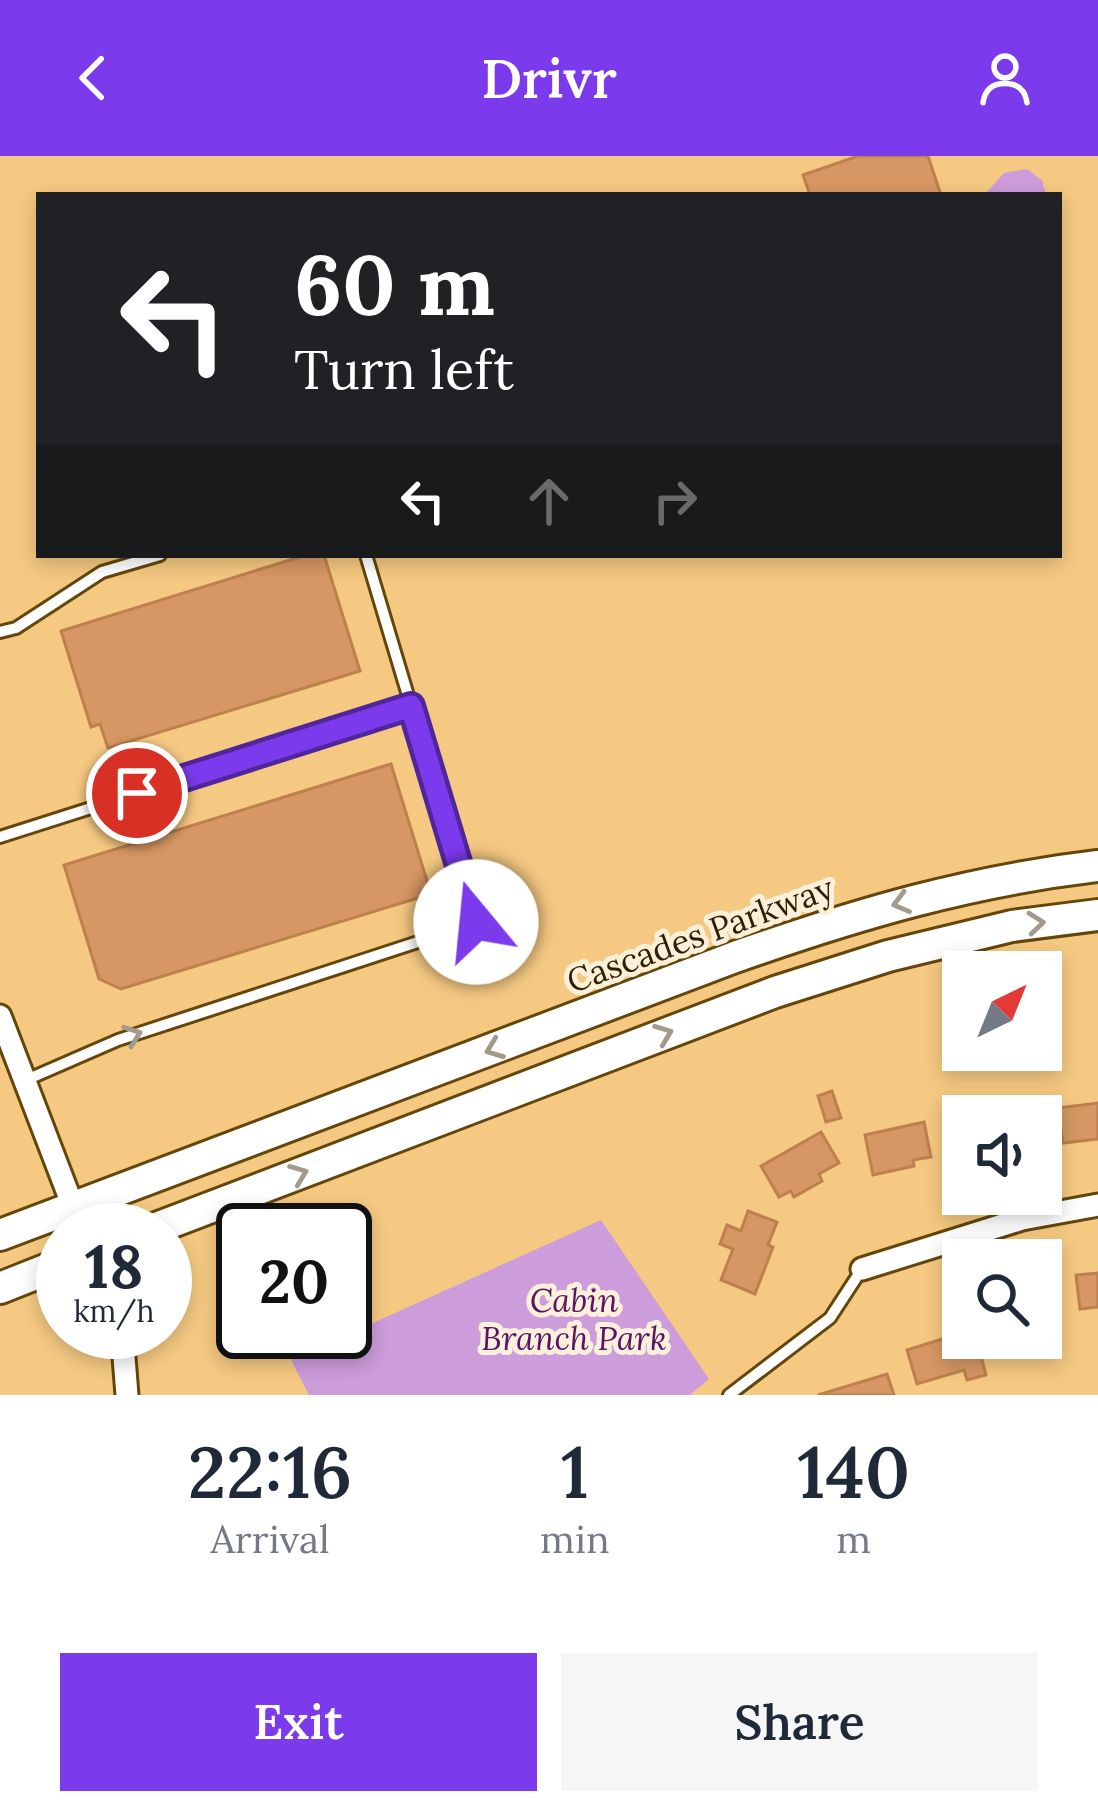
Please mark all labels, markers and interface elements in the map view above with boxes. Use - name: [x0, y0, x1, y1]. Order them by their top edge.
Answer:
- text: Drivr: [481, 44, 617, 113]
- icon: back: [60, 45, 126, 111]
- icon: person: [972, 45, 1038, 111]
- text: 60 m: [294, 230, 495, 338]
- icon: left: [96, 240, 252, 396]
- text: Turn left: [294, 335, 514, 404]
- icon: left: [390, 468, 456, 534]
- icon: ahead: [516, 468, 582, 534]
- icon: right: [642, 468, 708, 534]
- pin: [86, 742, 188, 844]
- icon: arrive: [104, 760, 170, 826]
- position arrow: [413, 859, 539, 985]
- street label: Cascades Parkway: [561, 866, 839, 1002]
- one-way arrow: [891, 889, 911, 914]
- one-way arrow: [1027, 911, 1046, 937]
- north arrow: [942, 951, 1062, 1071]
- map controls: [942, 951, 1062, 1359]
- one-way arrow: [652, 1024, 673, 1049]
- one-way arrow: [121, 1025, 142, 1049]
- one-way arrow: [485, 1034, 506, 1059]
- button: sound: [942, 1095, 1062, 1215]
- one-way arrow: [288, 1163, 309, 1188]
- speed limit sign: 20: [216, 1203, 372, 1359]
- text: 18: [85, 1228, 143, 1304]
- button: search: [942, 1239, 1062, 1359]
- park label: Cabin Branch Park: [481, 1279, 667, 1359]
- text: km/h: [73, 1292, 155, 1330]
- text: 22:16: [188, 1426, 352, 1518]
- text: 1: [561, 1426, 589, 1518]
- text: 140: [797, 1426, 910, 1518]
- text: Arrival: [210, 1514, 330, 1564]
- text: min: [540, 1514, 610, 1564]
- text: m: [836, 1514, 871, 1564]
- button: Exit: [60, 1653, 537, 1791]
- button: Share: [561, 1653, 1038, 1791]

